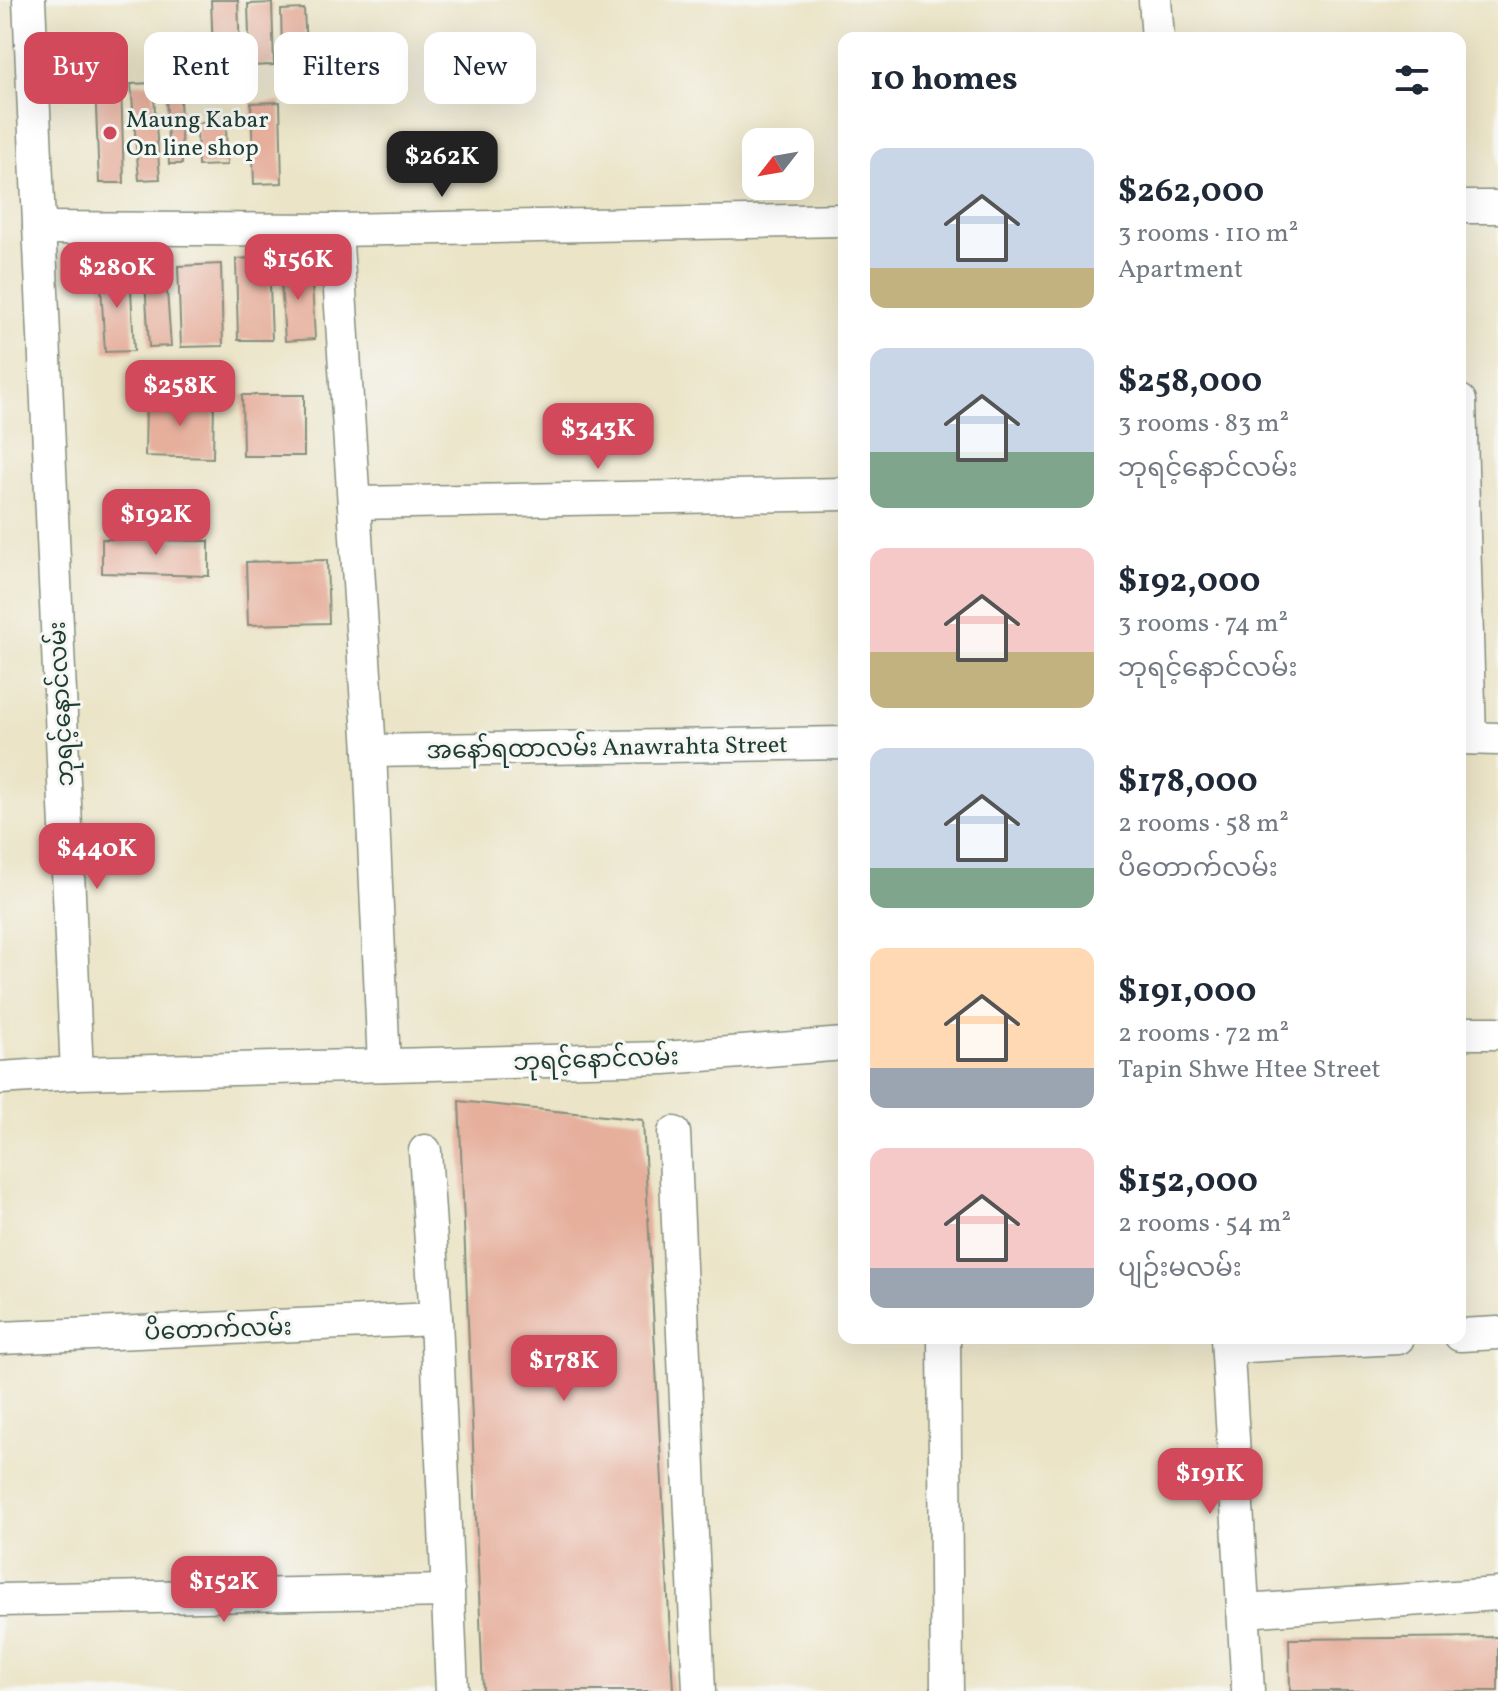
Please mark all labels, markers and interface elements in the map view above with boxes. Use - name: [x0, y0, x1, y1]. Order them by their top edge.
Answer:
- chip: Buy: [24, 32, 128, 104]
- chip: Rent: [144, 32, 258, 104]
- chip: Filters: [274, 32, 408, 104]
- chip: New: [424, 32, 536, 104]
- text: 10 homes: [870, 57, 1018, 104]
- icon: filters: [1390, 58, 1434, 102]
- place label: Maung Kabar On line shop: [126, 104, 269, 166]
- marker: Maung Kabar On line shop: [101, 124, 119, 142]
- north arrow: [742, 128, 814, 200]
- map controls: [742, 128, 814, 200]
- pin: $262K: [386, 131, 498, 199]
- text: $262K: [405, 139, 479, 175]
- text: $262,000: [1118, 169, 1264, 216]
- icon: home: [934, 180, 1030, 276]
- text: 3 rooms · 110 m²: [1118, 216, 1298, 252]
- pin: $156K: [242, 234, 354, 302]
- pin: $280K: [61, 242, 173, 310]
- text: $156K: [263, 242, 333, 278]
- text: $280K: [78, 250, 156, 286]
- text: Apartment: [1118, 252, 1243, 288]
- text: $258,000: [1118, 359, 1262, 406]
- pin: $258K: [124, 360, 236, 428]
- text: $258K: [143, 368, 217, 404]
- icon: home: [934, 380, 1030, 476]
- pin: $343K: [542, 403, 654, 471]
- text: 3 rooms · 83 m²: [1118, 406, 1289, 442]
- text: $343K: [561, 411, 635, 447]
- text: ဘုရင့်နောင်လမ်း: [1118, 451, 1298, 487]
- pin: $192K: [100, 489, 212, 557]
- text: $192K: [120, 497, 192, 533]
- text: $192,000: [1118, 559, 1260, 606]
- icon: home: [934, 580, 1030, 676]
- text: 3 rooms · 74 m²: [1118, 606, 1288, 642]
- street label: ဘုရင့်နောင်လမ်း: [41, 620, 84, 788]
- text: ဘုရင့်နောင်လမ်း: [1118, 651, 1298, 687]
- street label: အနော်ရထာလမ်း Anawrahta Street: [426, 728, 788, 769]
- text: $178,000: [1118, 759, 1258, 806]
- icon: home: [934, 780, 1030, 876]
- text: 2 rooms · 58 m²: [1118, 806, 1289, 842]
- pin: $440K: [41, 823, 153, 891]
- text: $440K: [57, 831, 137, 867]
- text: ပိတောက်လမ်း: [1118, 851, 1278, 887]
- text: $191,000: [1118, 969, 1256, 1016]
- icon: home: [934, 980, 1030, 1076]
- text: 2 rooms · 72 m²: [1118, 1016, 1289, 1052]
- street label: ဘုရင့်နောင်လမ်း: [513, 1040, 679, 1081]
- text: Tapin Shwe Htee Street: [1118, 1052, 1381, 1088]
- text: $152,000: [1118, 1159, 1258, 1206]
- icon: home: [934, 1180, 1030, 1276]
- text: 2 rooms · 54 m²: [1118, 1206, 1291, 1242]
- text: ပျဉ်းမလမ်း: [1118, 1251, 1242, 1287]
- street label: ပိတောက်လမ်း: [144, 1310, 292, 1351]
- pin: $178K: [508, 1335, 620, 1403]
- text: $178K: [529, 1343, 599, 1379]
- pin: $191K: [1154, 1448, 1266, 1516]
- text: $191K: [1176, 1456, 1244, 1492]
- pin: $152K: [168, 1556, 280, 1624]
- text: $152K: [189, 1564, 259, 1600]

